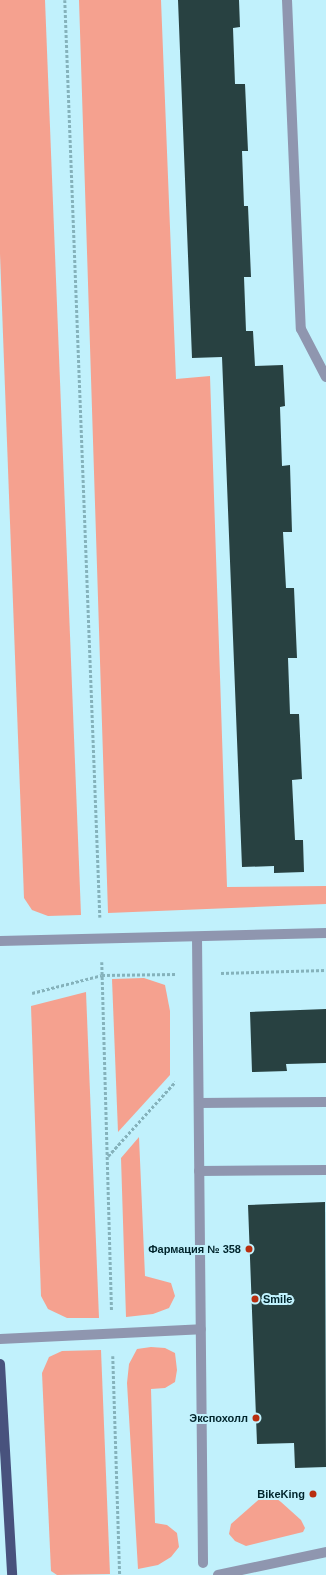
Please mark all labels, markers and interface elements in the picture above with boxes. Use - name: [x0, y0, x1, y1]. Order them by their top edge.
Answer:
- place label: Фармация № 358: [148, 1242, 241, 1256]
- marker: Фармация № 358: [244, 1244, 254, 1254]
- place label: Smile: [263, 1292, 292, 1306]
- marker: Smile: [250, 1294, 260, 1304]
- place label: Экспохолл: [189, 1411, 248, 1425]
- marker: Экспохолл: [251, 1413, 261, 1423]
- place label: BikeKing: [257, 1487, 305, 1501]
- marker: BikeKing: [308, 1489, 318, 1499]

